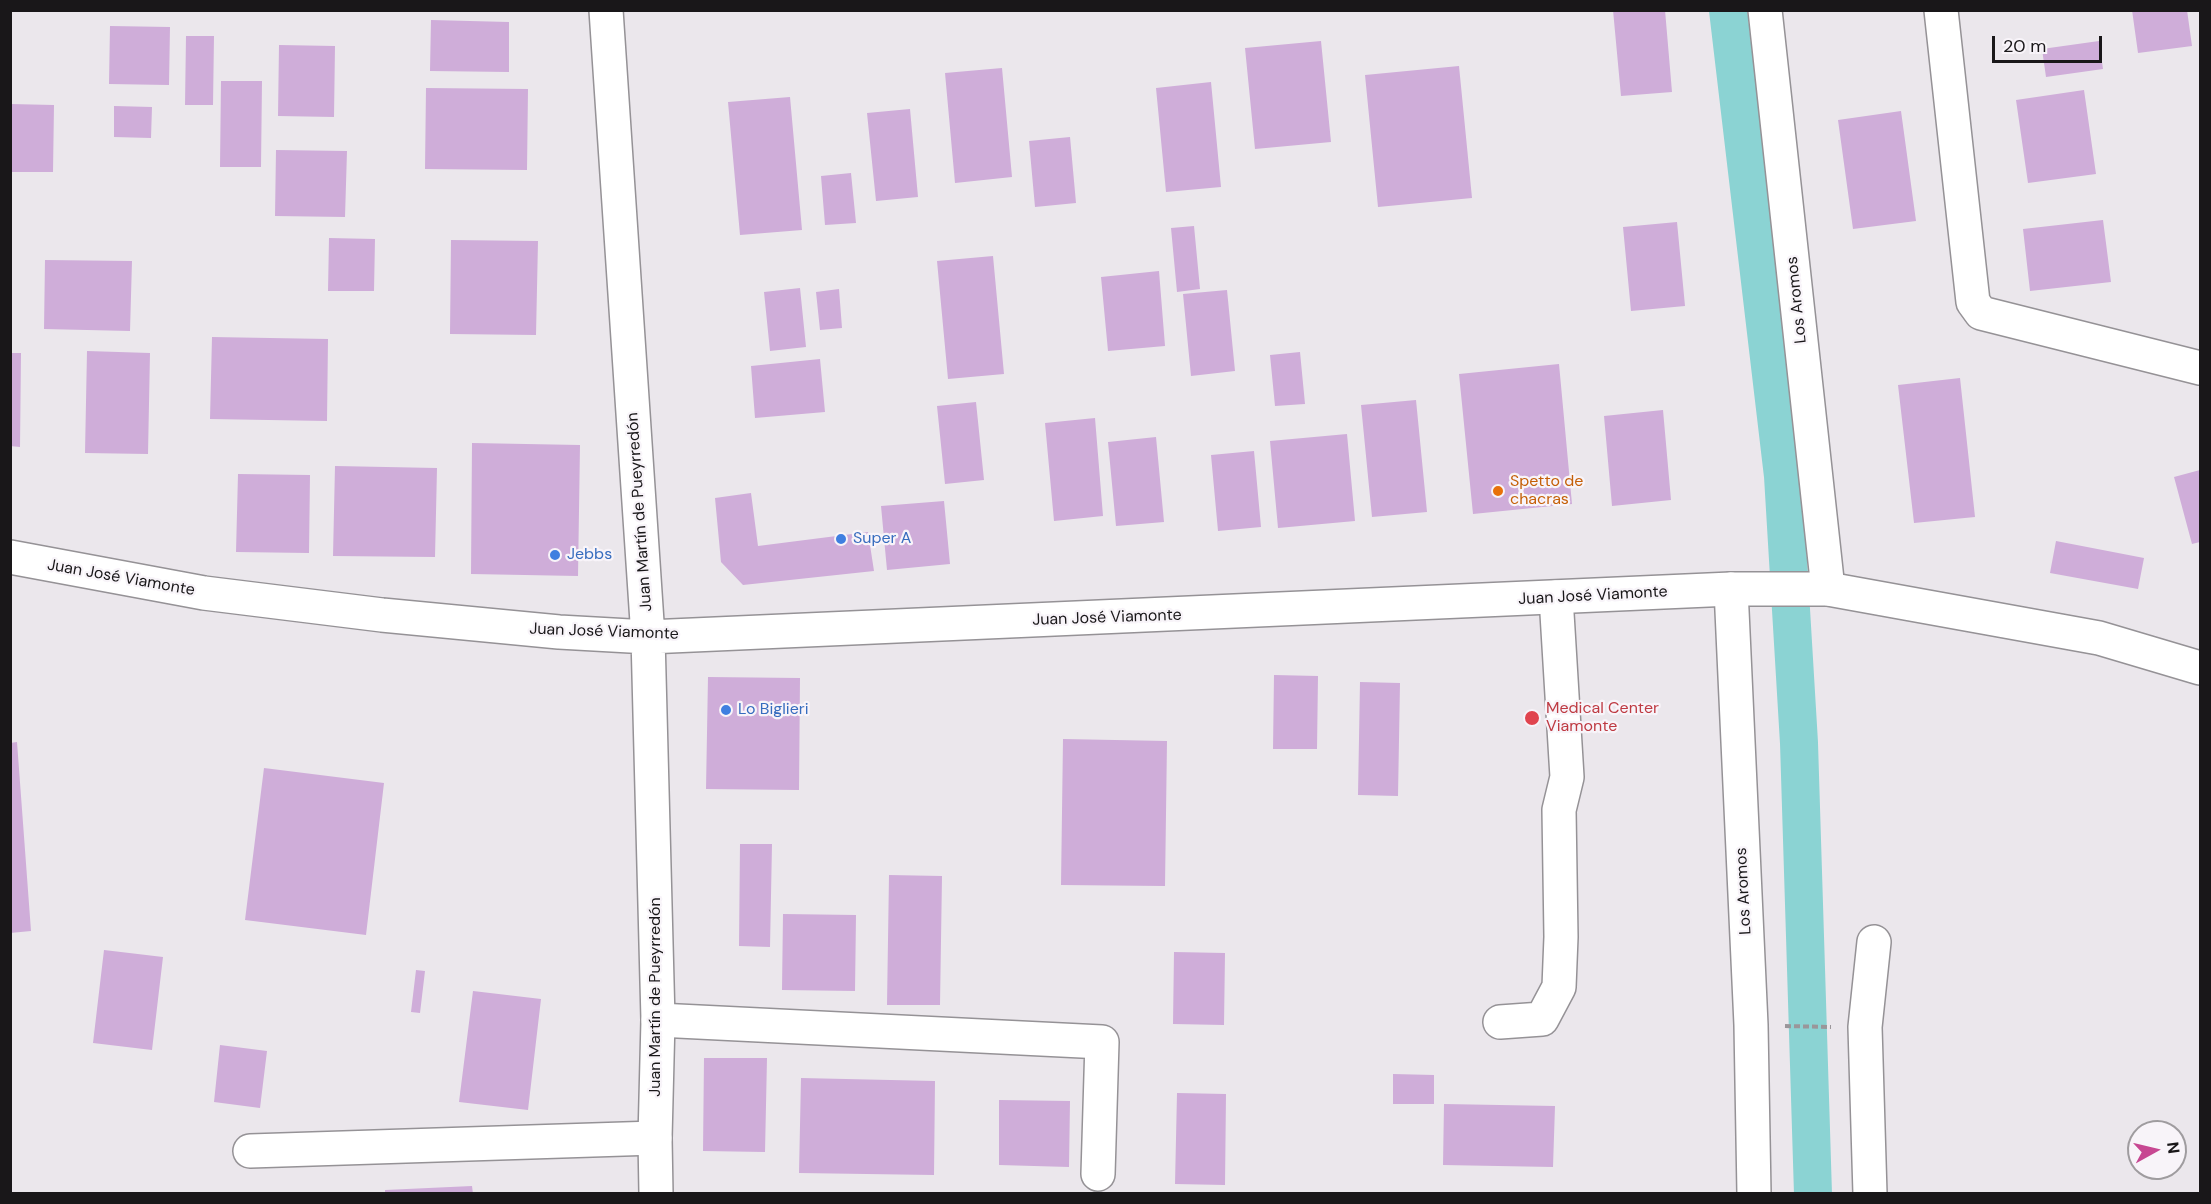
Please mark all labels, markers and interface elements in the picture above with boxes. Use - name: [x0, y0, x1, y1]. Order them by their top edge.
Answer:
- scale bar: [1995, 24, 2104, 62]
- text: 20 m: [2003, 34, 2046, 58]
- street label: Los Aromos: [1783, 256, 1811, 344]
- street label: Juan Martín de Pueyrredón: [623, 412, 657, 612]
- place label: Spetto de chacras: [1510, 472, 1583, 510]
- marker: Spetto de chacras: [1491, 484, 1505, 498]
- place label: Super A: [853, 529, 911, 549]
- marker: Super A: [834, 532, 848, 546]
- place label: Jebbs: [567, 545, 612, 565]
- marker: Jebbs: [548, 548, 562, 562]
- street label: Juan José Viamonte: [46, 556, 196, 600]
- street label: Juan José Viamonte: [1518, 583, 1668, 609]
- street label: Juan José Viamonte: [1032, 606, 1182, 630]
- street label: Juan José Viamonte: [529, 620, 679, 644]
- place label: Medical Center Viamonte: [1546, 699, 1659, 737]
- place label: Lo Biglieri: [738, 700, 809, 720]
- marker: Lo Biglieri: [719, 703, 733, 717]
- marker: Medical Center Viamonte: [1523, 709, 1541, 727]
- street label: Los Aromos: [1732, 847, 1756, 935]
- street label: Juan Martín de Pueyrredón: [646, 897, 666, 1097]
- north arrow: [2127, 1120, 2187, 1180]
- text: N: [2162, 1140, 2185, 1155]

